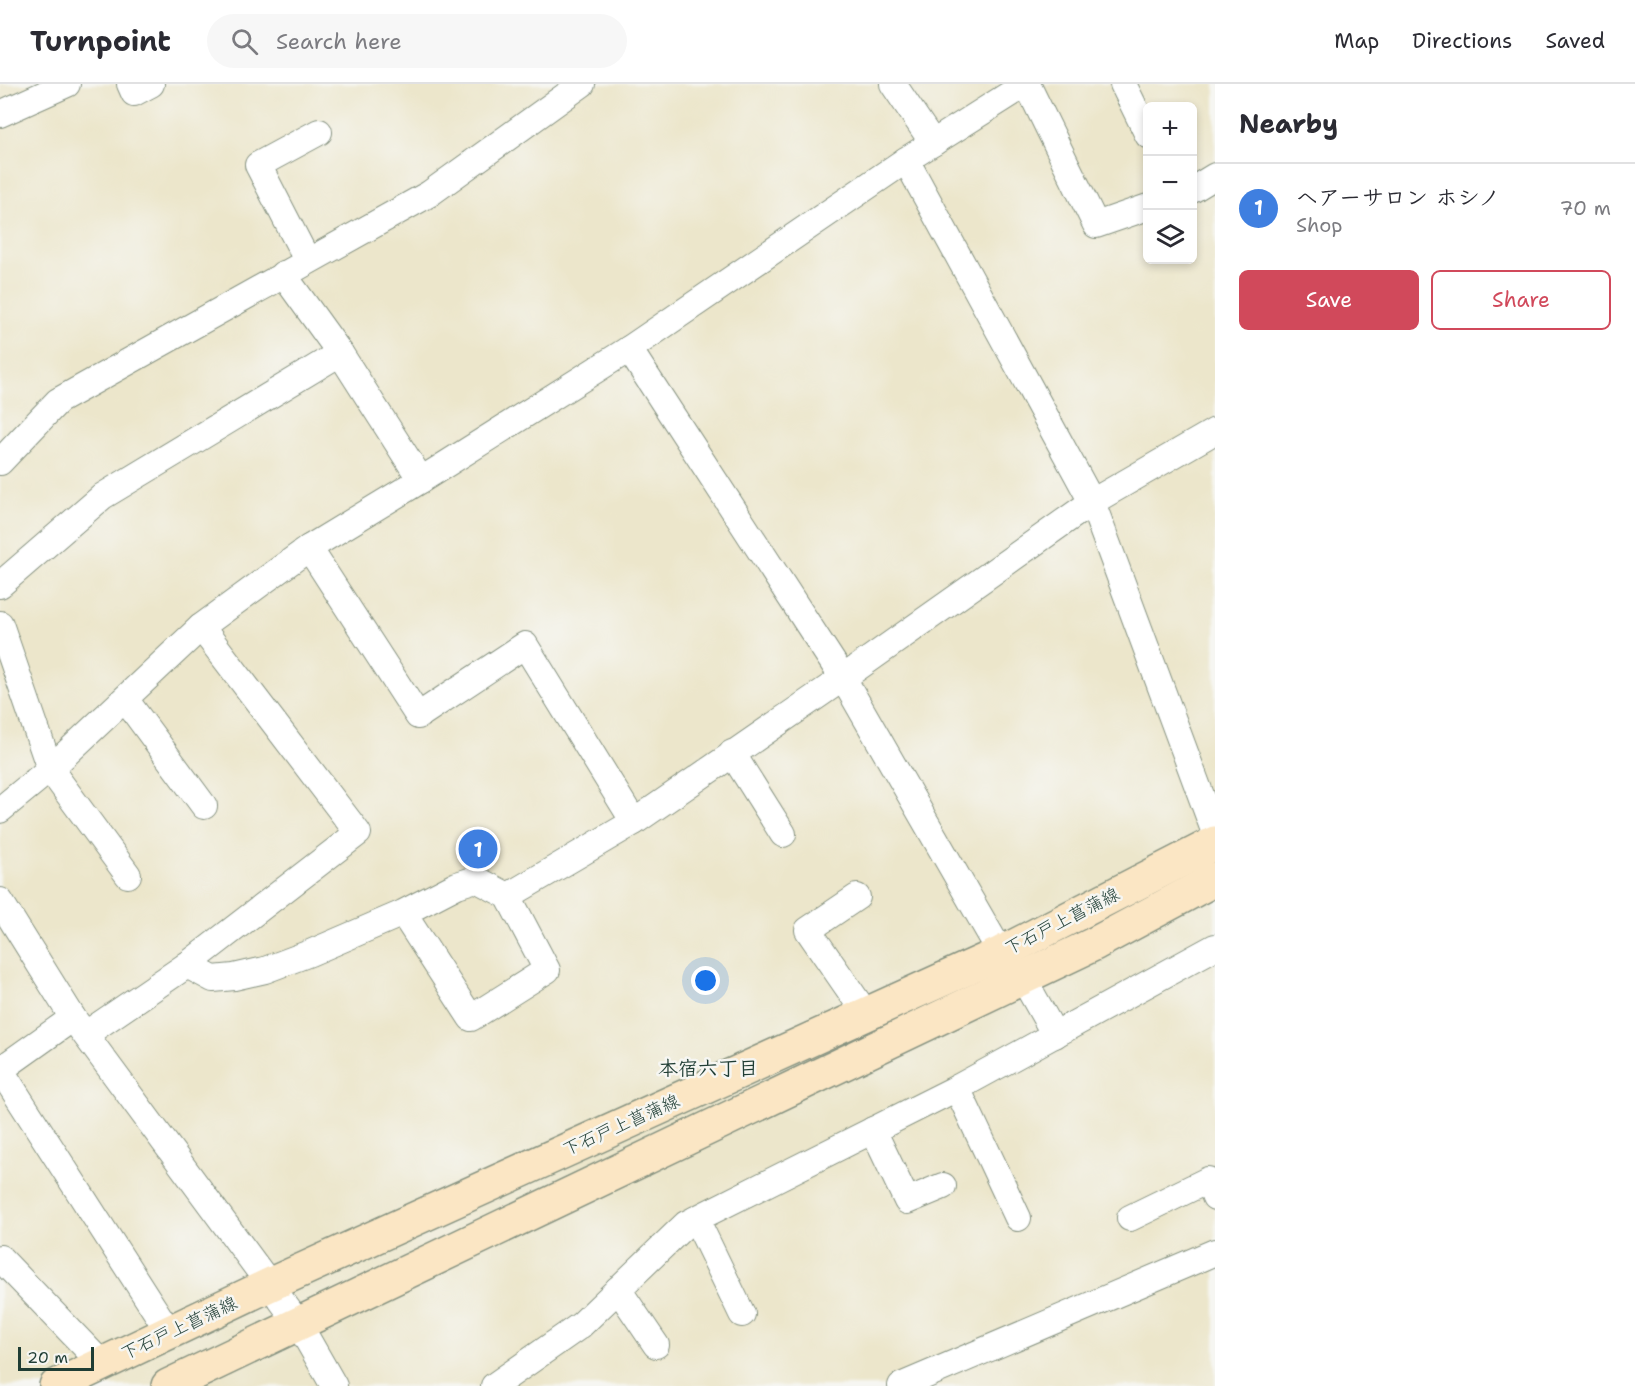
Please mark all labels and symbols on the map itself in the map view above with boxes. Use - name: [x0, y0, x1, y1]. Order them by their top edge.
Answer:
- pin: 1: [458, 826, 498, 872]
- street label: 下石戸上菖蒲線: [1000, 882, 1124, 960]
- your location: [691, 966, 720, 995]
- district label: 本宿六丁目: [658, 1055, 758, 1081]
- street label: 下石戸上菖蒲線: [559, 1088, 683, 1162]
- street label: 下石戸上菖蒲線: [117, 1290, 241, 1366]
- scale bar: [18, 1344, 94, 1372]

